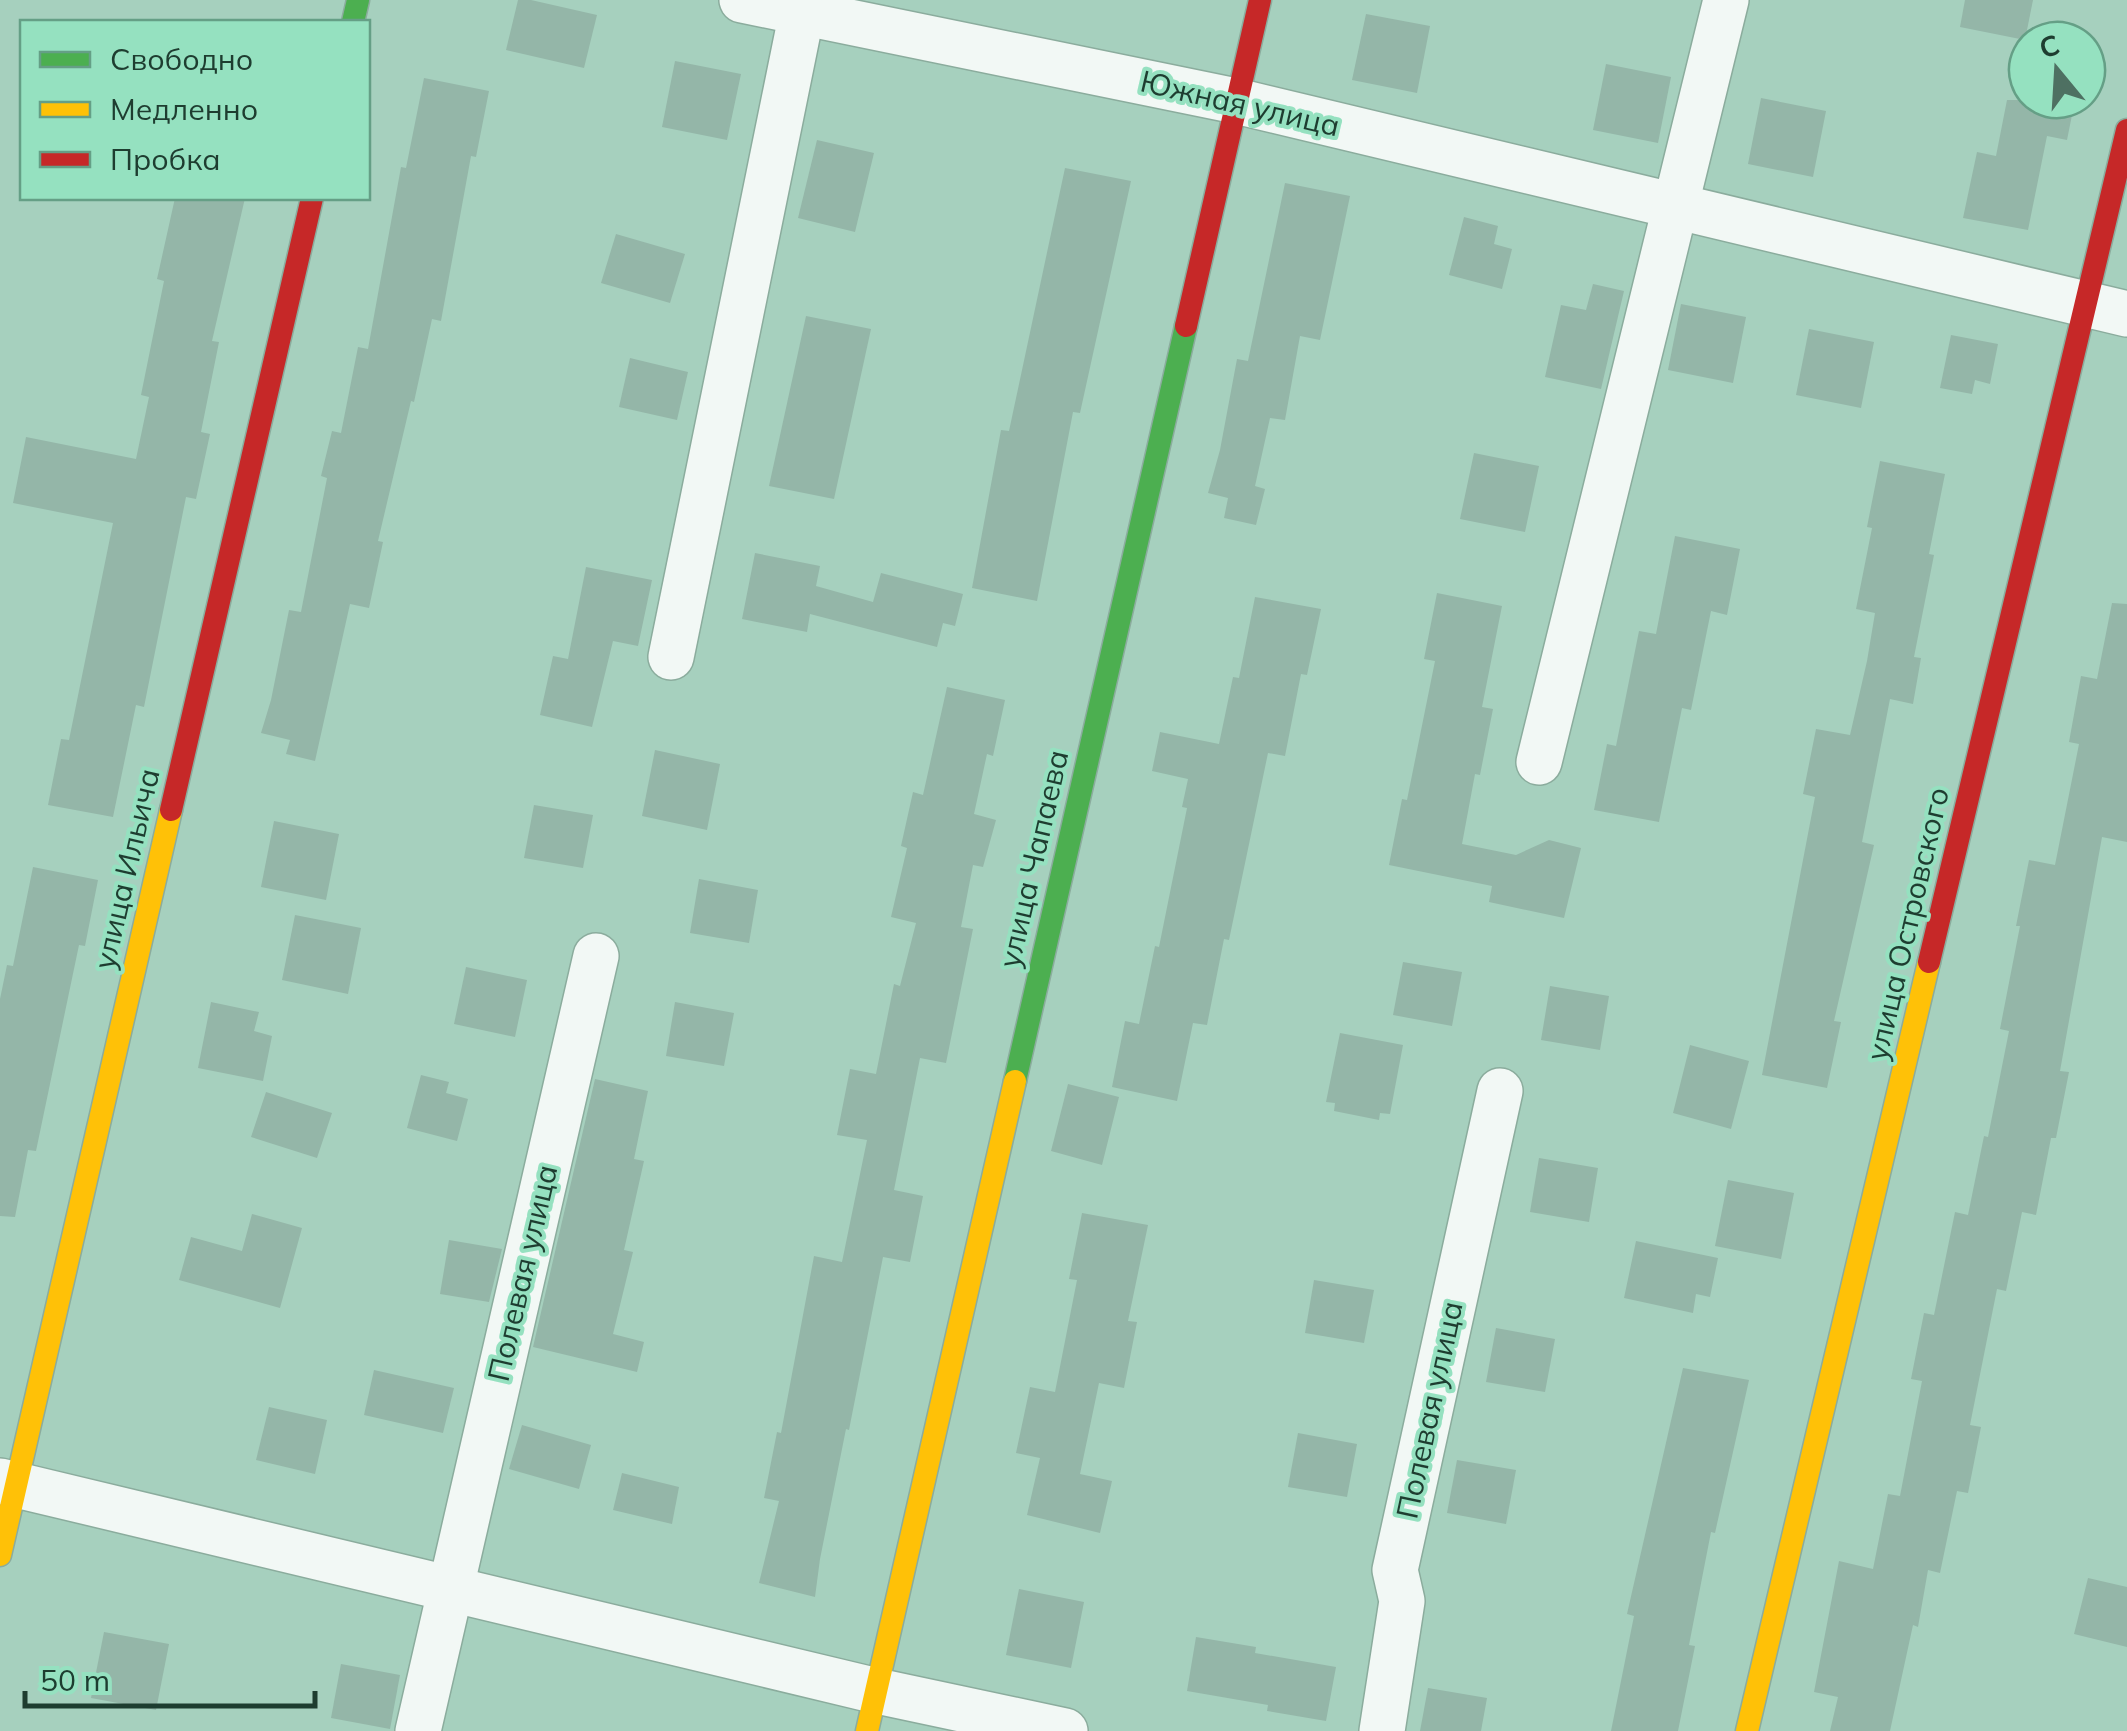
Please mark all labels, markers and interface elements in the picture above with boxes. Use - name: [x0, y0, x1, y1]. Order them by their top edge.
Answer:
- legend: [20, 20, 370, 200]
- north arrow: [2007, 20, 2107, 120]
- text: С: [2035, 26, 2064, 65]
- text: Свободно: [110, 40, 253, 78]
- street label: Южная улица: [1137, 62, 1344, 144]
- text: Медленно: [110, 90, 258, 128]
- text: Пробка: [110, 140, 221, 178]
- street label: улица Чапаева: [990, 746, 1077, 971]
- street label: улица Ильича: [84, 765, 168, 973]
- street label: улица Островского: [1857, 783, 1957, 1064]
- street label: Полевая улица: [479, 1161, 565, 1385]
- street label: Полевая улица: [1387, 1298, 1471, 1522]
- scale bar: [25, 1646, 315, 1708]
- text: 50 m: [40, 1661, 110, 1699]

